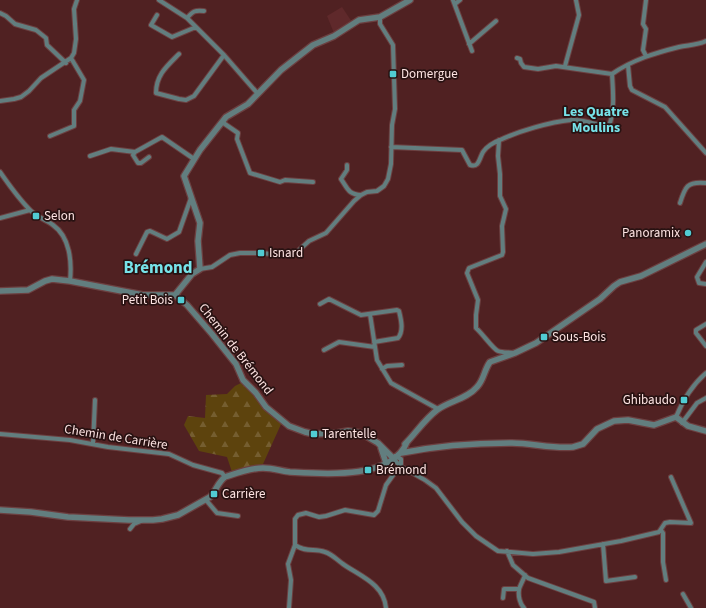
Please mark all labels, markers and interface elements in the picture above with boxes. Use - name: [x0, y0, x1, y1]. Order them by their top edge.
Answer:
- place label: Domergue: [401, 65, 458, 83]
- marker: Domergue: [388, 69, 398, 79]
- district label: Les Quatre Moulins: [563, 102, 629, 138]
- place label: Selon: [44, 207, 75, 225]
- marker: Selon: [31, 211, 41, 221]
- place label: Panoramix: [622, 224, 680, 242]
- marker: Panoramix: [683, 228, 693, 238]
- place label: Isnard: [269, 244, 303, 262]
- marker: Isnard: [256, 248, 266, 258]
- district label: Brémond: [123, 256, 193, 280]
- place label: Petit Bois: [122, 291, 174, 309]
- marker: Petit Bois: [176, 295, 186, 305]
- street label: Chemin de Brémond: [195, 300, 277, 398]
- place label: Sous-Bois: [552, 328, 607, 346]
- marker: Sous-Bois: [539, 332, 549, 342]
- place label: Ghibaudo: [623, 391, 676, 409]
- marker: Ghibaudo: [679, 395, 689, 405]
- street label: Chemin de Carrière: [63, 420, 169, 454]
- place label: Tarentelle: [322, 425, 376, 443]
- marker: Tarentelle: [309, 429, 319, 439]
- place label: Brémond: [376, 461, 427, 479]
- marker: Brémond: [363, 465, 373, 475]
- place label: Carrière: [222, 485, 265, 503]
- marker: Carrière: [209, 489, 219, 499]

